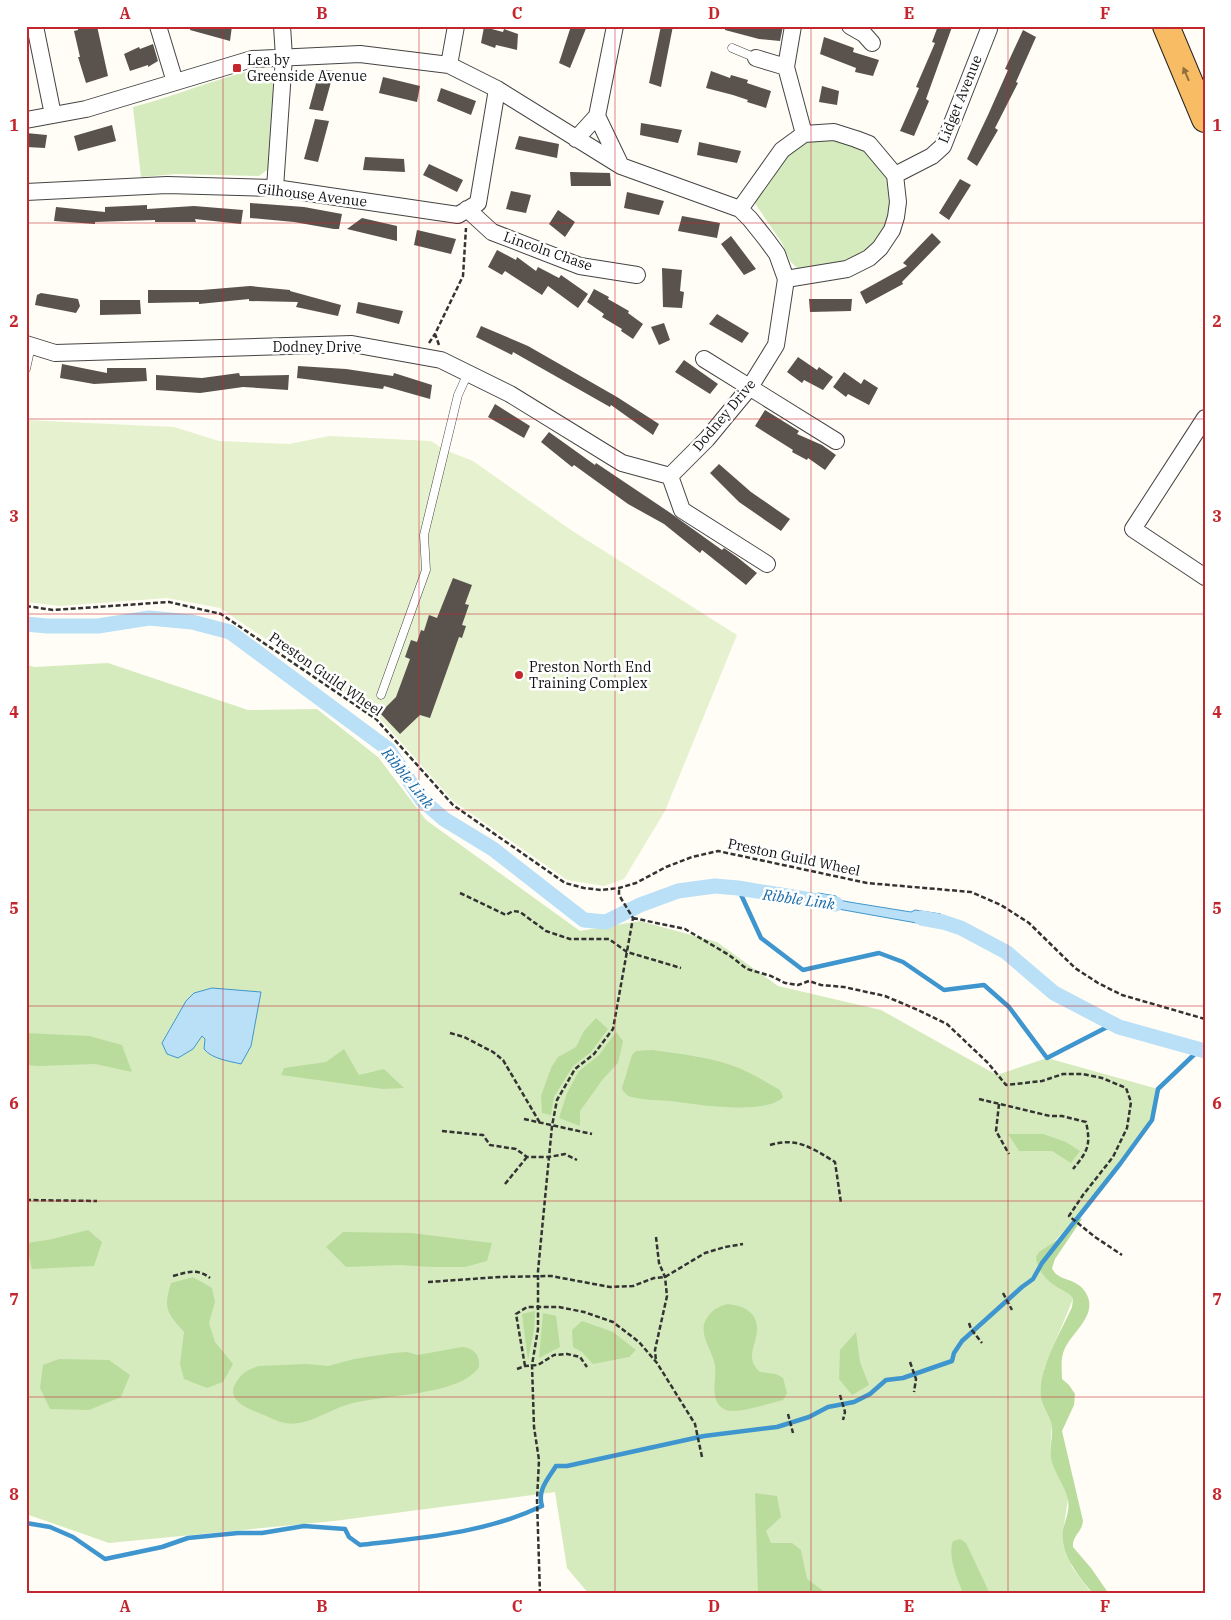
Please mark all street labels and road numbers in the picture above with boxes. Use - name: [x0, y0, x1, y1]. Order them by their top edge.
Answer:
- street label: Lidget Avenue: [934, 52, 986, 146]
- street label: Gilhouse Avenue: [256, 179, 368, 211]
- street label: Lincoln Chase: [501, 227, 595, 275]
- street label: Dodney Drive: [273, 338, 361, 356]
- street label: Dodney Drive: [689, 375, 759, 455]
- street label: Preston Guild Wheel: [266, 628, 386, 720]
- street label: Preston Guild Wheel: [726, 834, 862, 880]

